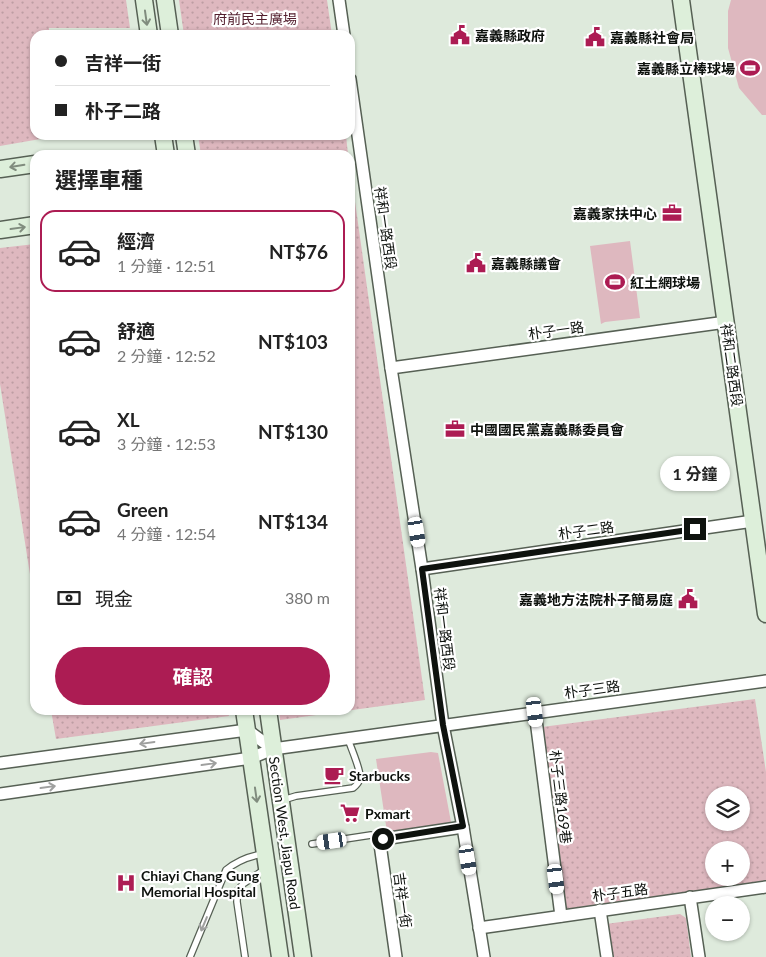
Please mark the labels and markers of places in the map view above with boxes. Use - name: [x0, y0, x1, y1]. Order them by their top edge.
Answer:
- public building icon: 嘉義縣政府: [449, 24, 471, 46]
- public building icon: 嘉義縣社會局: [584, 26, 606, 48]
- place label: 嘉義縣政府: [475, 27, 545, 44]
- place label: 嘉義縣社會局: [610, 29, 694, 46]
- sports icon: 嘉義縣立棒球場: [739, 57, 761, 79]
- place label: 嘉義縣立棒球場: [637, 60, 735, 77]
- office icon: 嘉義家扶中心: [661, 202, 683, 224]
- place label: 嘉義家扶中心: [573, 205, 657, 222]
- public building icon: 嘉義縣議會: [465, 252, 487, 274]
- place label: 嘉義縣議會: [491, 255, 561, 272]
- sports icon: 紅土網球場: [604, 271, 626, 293]
- place label: 紅土網球場: [630, 274, 700, 291]
- office icon: 中國國民黨嘉義縣委員會: [444, 418, 466, 440]
- place label: 中國國民黨嘉義縣委員會: [470, 421, 624, 438]
- public building icon: 嘉義地方法院朴子簡易庭: [677, 588, 699, 610]
- place label: 嘉義地方法院朴子簡易庭: [519, 591, 673, 608]
- cafe icon: Starbucks: [323, 764, 345, 786]
- place label: Starbucks: [349, 767, 410, 784]
- supermarket icon: Pxmart: [339, 802, 361, 824]
- place label: Pxmart: [365, 805, 411, 822]
- place label: Chiayi Chang Gung Memorial Hospital: [141, 867, 260, 900]
- hospital icon: Chiayi Chang Gung Memorial Hospital: [115, 872, 137, 894]

